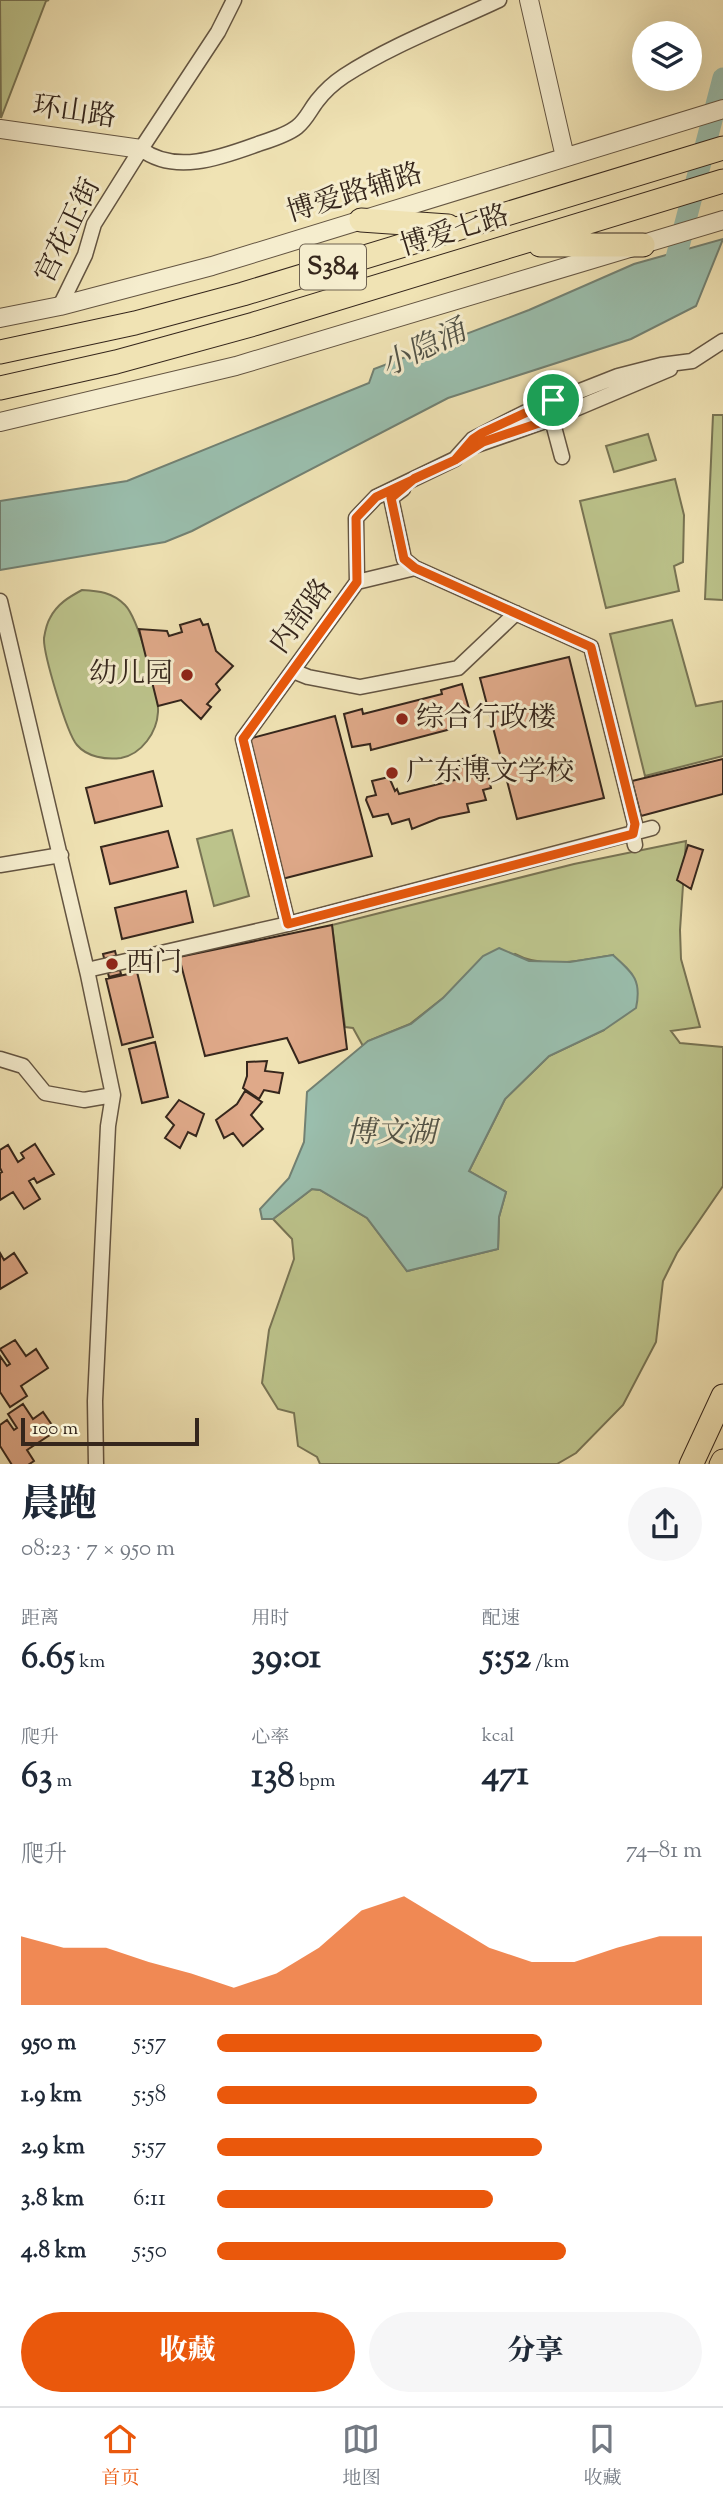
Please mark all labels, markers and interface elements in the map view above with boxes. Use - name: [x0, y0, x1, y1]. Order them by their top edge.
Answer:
- map controls: [632, 21, 702, 91]
- button: layers: [632, 21, 702, 91]
- street label: 环山路: [30, 87, 118, 139]
- street label: 博爱路辅路: [282, 154, 428, 234]
- street label: 宫花正街: [26, 172, 112, 290]
- street label: 博爱七路: [396, 196, 514, 268]
- road number: S384: [300, 244, 366, 290]
- water label: 小隐涌: [374, 310, 477, 389]
- pin: [523, 370, 583, 430]
- icon: arrive: [534, 381, 572, 419]
- street label: 内部路: [261, 571, 343, 663]
- place label: 幼儿园: [89, 655, 173, 695]
- marker: 幼儿园: [179, 667, 195, 683]
- place label: 综合行政楼: [416, 699, 556, 739]
- marker: 综合行政楼: [394, 711, 410, 727]
- place label: 广东博文学校: [406, 753, 574, 793]
- marker: 广东博文学校: [384, 765, 400, 781]
- place label: 西门: [126, 944, 182, 984]
- marker: 西门: [104, 956, 120, 972]
- water label: 博文湖: [346, 1113, 441, 1156]
- scale bar: [21, 1416, 200, 1447]
- text: 100 m: [32, 1416, 78, 1443]
- text: 晨跑: [21, 1480, 97, 1534]
- button: share: [628, 1487, 702, 1561]
- text: 08:23 · 7 × 950 m: [21, 1533, 175, 1566]
- text: 距离: [21, 1606, 59, 1633]
- text: 用时: [251, 1606, 289, 1633]
- text: 配速: [482, 1606, 520, 1633]
- text: 6.65: [21, 1633, 75, 1684]
- text: 39:01: [251, 1633, 321, 1684]
- text: 5:52: [482, 1633, 531, 1684]
- text: km: [75, 1649, 105, 1676]
- text: /km: [531, 1649, 569, 1676]
- text: kcal: [482, 1723, 514, 1750]
- text: 爬升: [21, 1725, 59, 1752]
- text: 心率: [251, 1725, 289, 1752]
- text: 471: [482, 1750, 529, 1801]
- text: 63: [21, 1752, 53, 1803]
- text: 138: [251, 1752, 295, 1803]
- text: m: [53, 1768, 72, 1795]
- text: bpm: [295, 1768, 335, 1795]
- text: 74–81 m: [626, 1835, 702, 1868]
- text: 爬升: [21, 1839, 67, 1872]
- text: 950 m: [21, 2027, 76, 2060]
- text: 5:57: [133, 2027, 166, 2060]
- text: 1.9 km: [21, 2079, 82, 2112]
- text: 5:58: [133, 2079, 166, 2112]
- text: 2.9 km: [21, 2131, 85, 2164]
- text: 5:57: [133, 2131, 166, 2164]
- text: 3.8 km: [21, 2183, 84, 2216]
- text: 6:11: [133, 2183, 166, 2216]
- text: 4.8 km: [21, 2235, 86, 2268]
- text: 5:50: [133, 2235, 167, 2268]
- button: 收藏: [21, 2312, 355, 2392]
- button: 分享: [369, 2312, 702, 2392]
- tab: 首页: [101, 2420, 140, 2493]
- tab: 地图: [342, 2420, 381, 2493]
- tab: 收藏: [583, 2420, 622, 2493]

